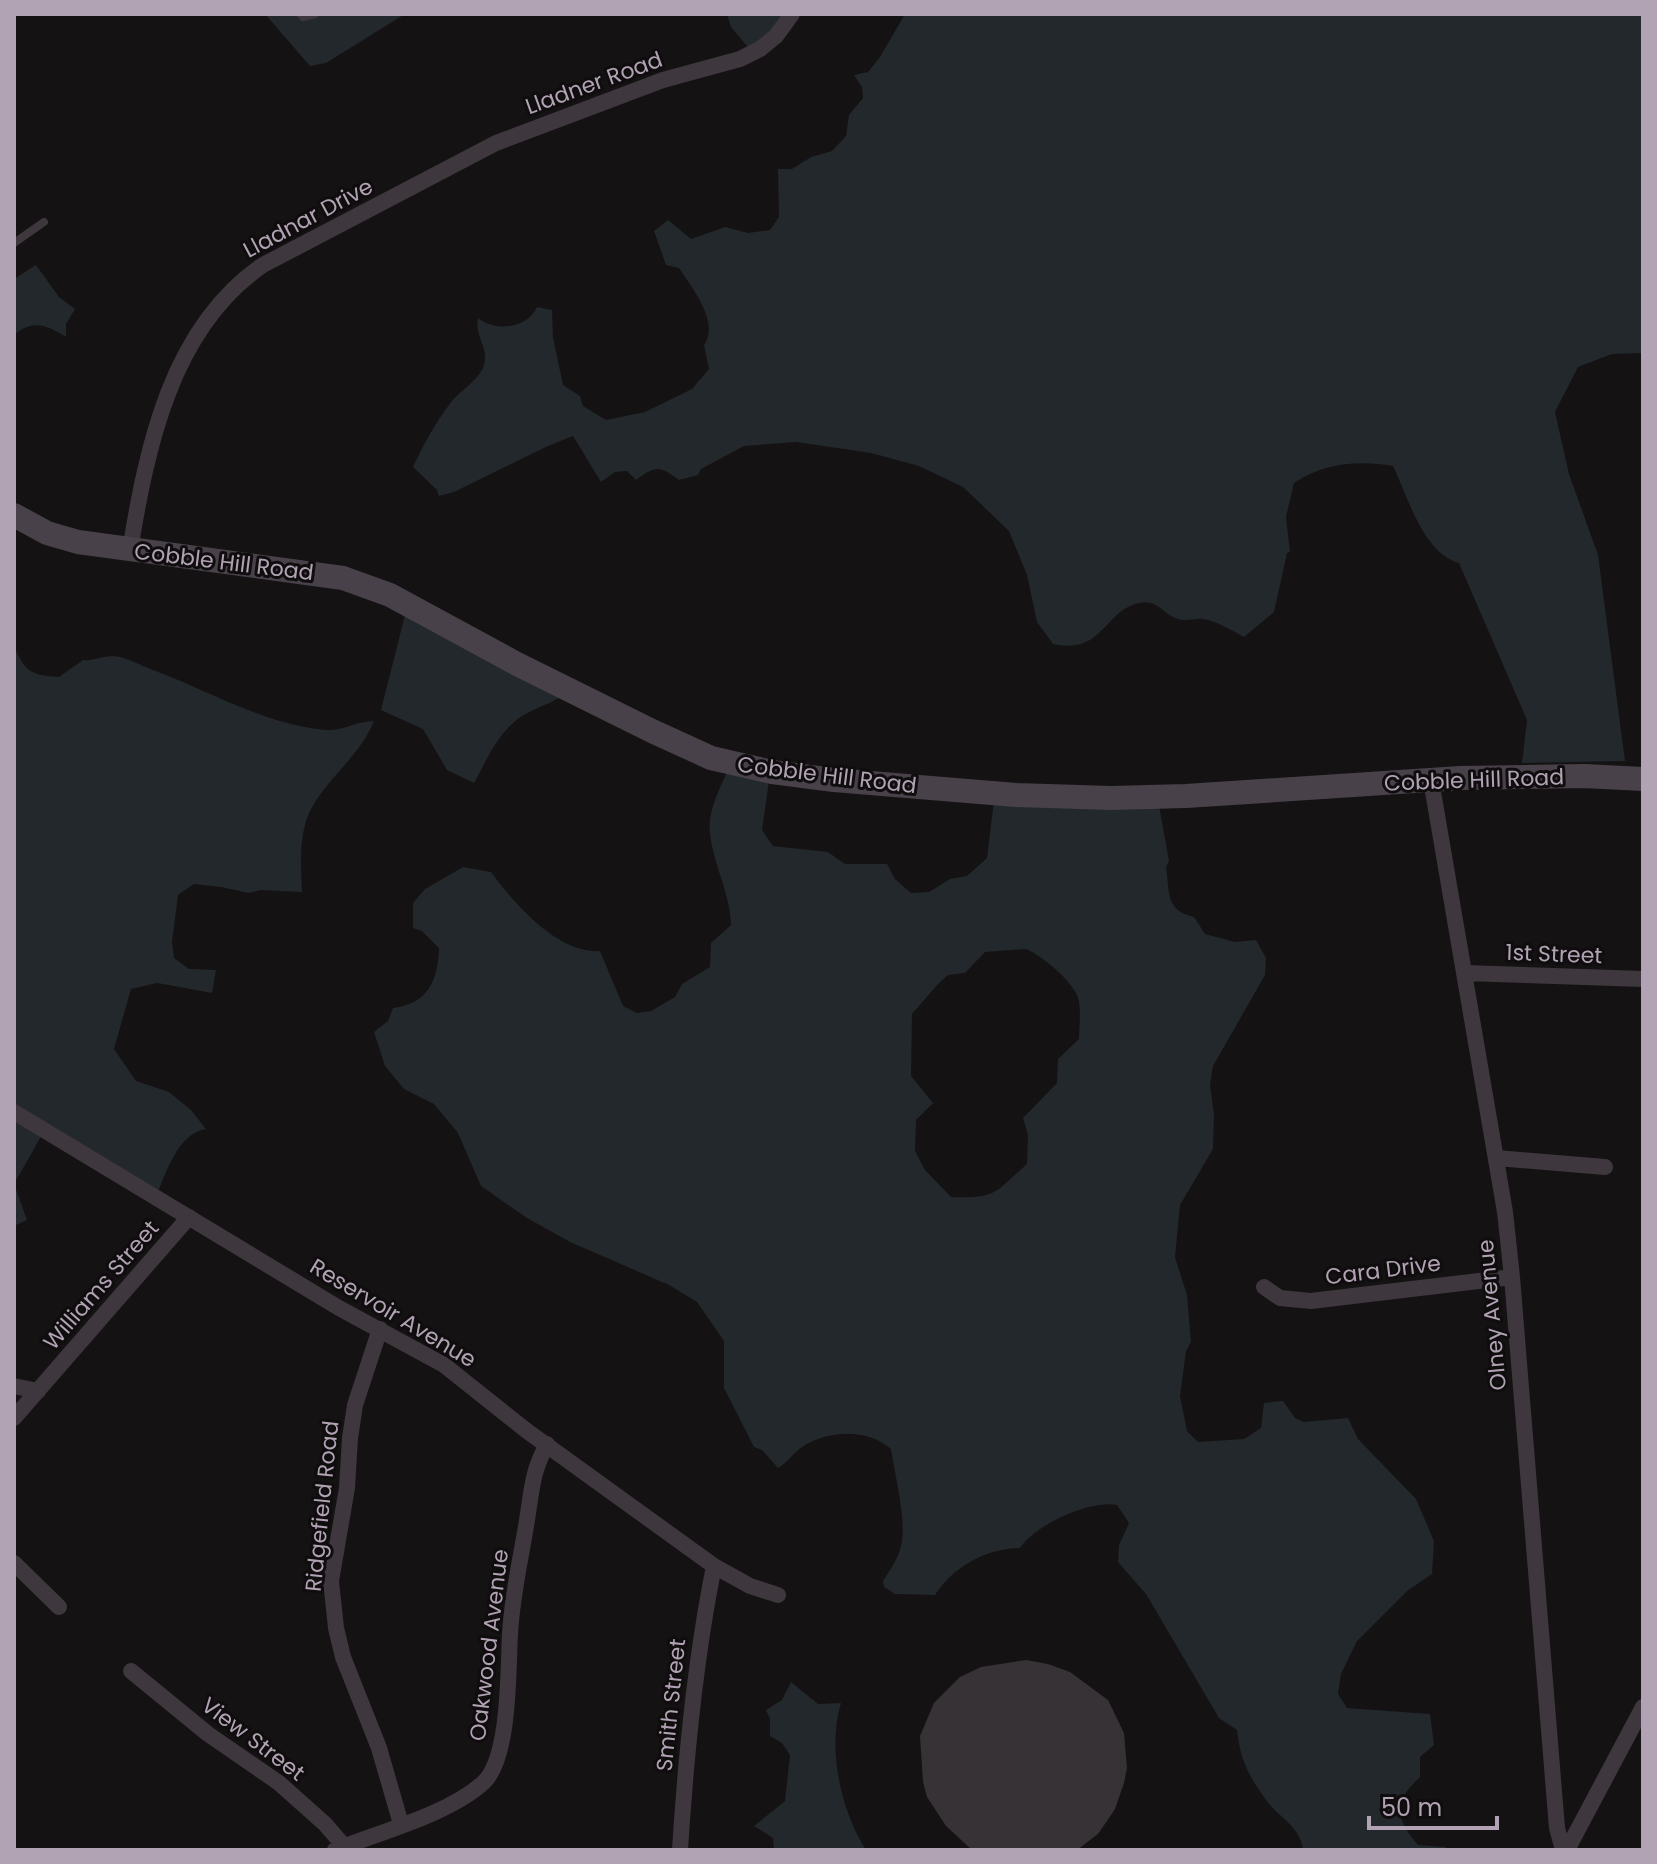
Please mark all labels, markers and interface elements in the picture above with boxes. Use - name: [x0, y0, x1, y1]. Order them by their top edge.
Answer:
- street label: Lladner Road: [521, 44, 667, 122]
- street label: Lladnar Drive: [238, 171, 378, 265]
- street label: Cobble Hill Road: [133, 536, 315, 588]
- street label: Cobble Hill Road: [736, 749, 918, 801]
- street label: Cobble Hill Road: [1383, 761, 1565, 799]
- street label: 1st Street: [1505, 937, 1603, 971]
- street label: Williams Street: [36, 1214, 166, 1356]
- street label: Olney Avenue: [1470, 1238, 1514, 1392]
- street label: Cara Drive: [1324, 1248, 1442, 1292]
- street label: Reservoir Avenue: [304, 1251, 482, 1375]
- street label: Ridgefield Road: [298, 1419, 346, 1593]
- street label: Oakwood Avenue: [462, 1547, 516, 1743]
- street label: Smith Street: [649, 1637, 693, 1773]
- street label: View Street: [195, 1690, 311, 1788]
- scale bar: [1369, 1780, 1497, 1830]
- text: 50 m: [1381, 1791, 1442, 1824]

